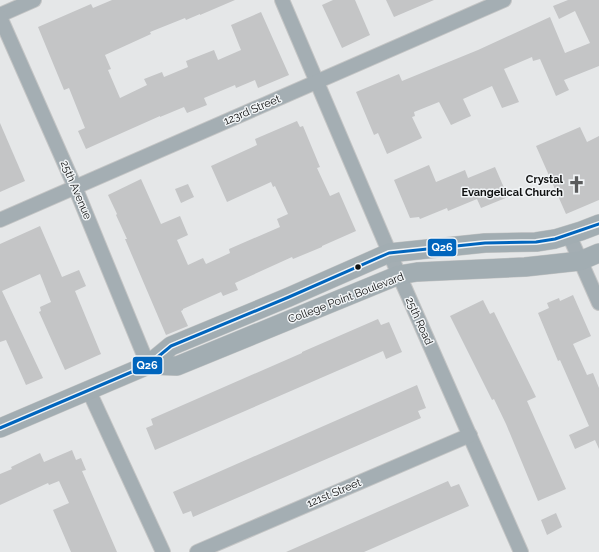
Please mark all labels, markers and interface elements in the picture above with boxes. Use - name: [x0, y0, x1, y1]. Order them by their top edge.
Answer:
- street label: 123rd Street: [222, 92, 283, 128]
- street label: 25th Avenue: [58, 159, 94, 222]
- place label: Crystal Evangelical Church: [461, 173, 564, 199]
- church icon: Crystal Evangelical Church: [566, 175, 586, 195]
- line badge: Q26: [427, 238, 457, 257]
- text: Q26: [431, 241, 453, 254]
- unlabelled marker: [353, 262, 363, 272]
- street label: College Point Boulevard: [286, 270, 406, 326]
- street label: 25th Road: [403, 295, 435, 347]
- line badge: Q26: [132, 356, 163, 375]
- text: Q26: [136, 359, 158, 372]
- street label: 121st Street: [305, 476, 363, 510]

